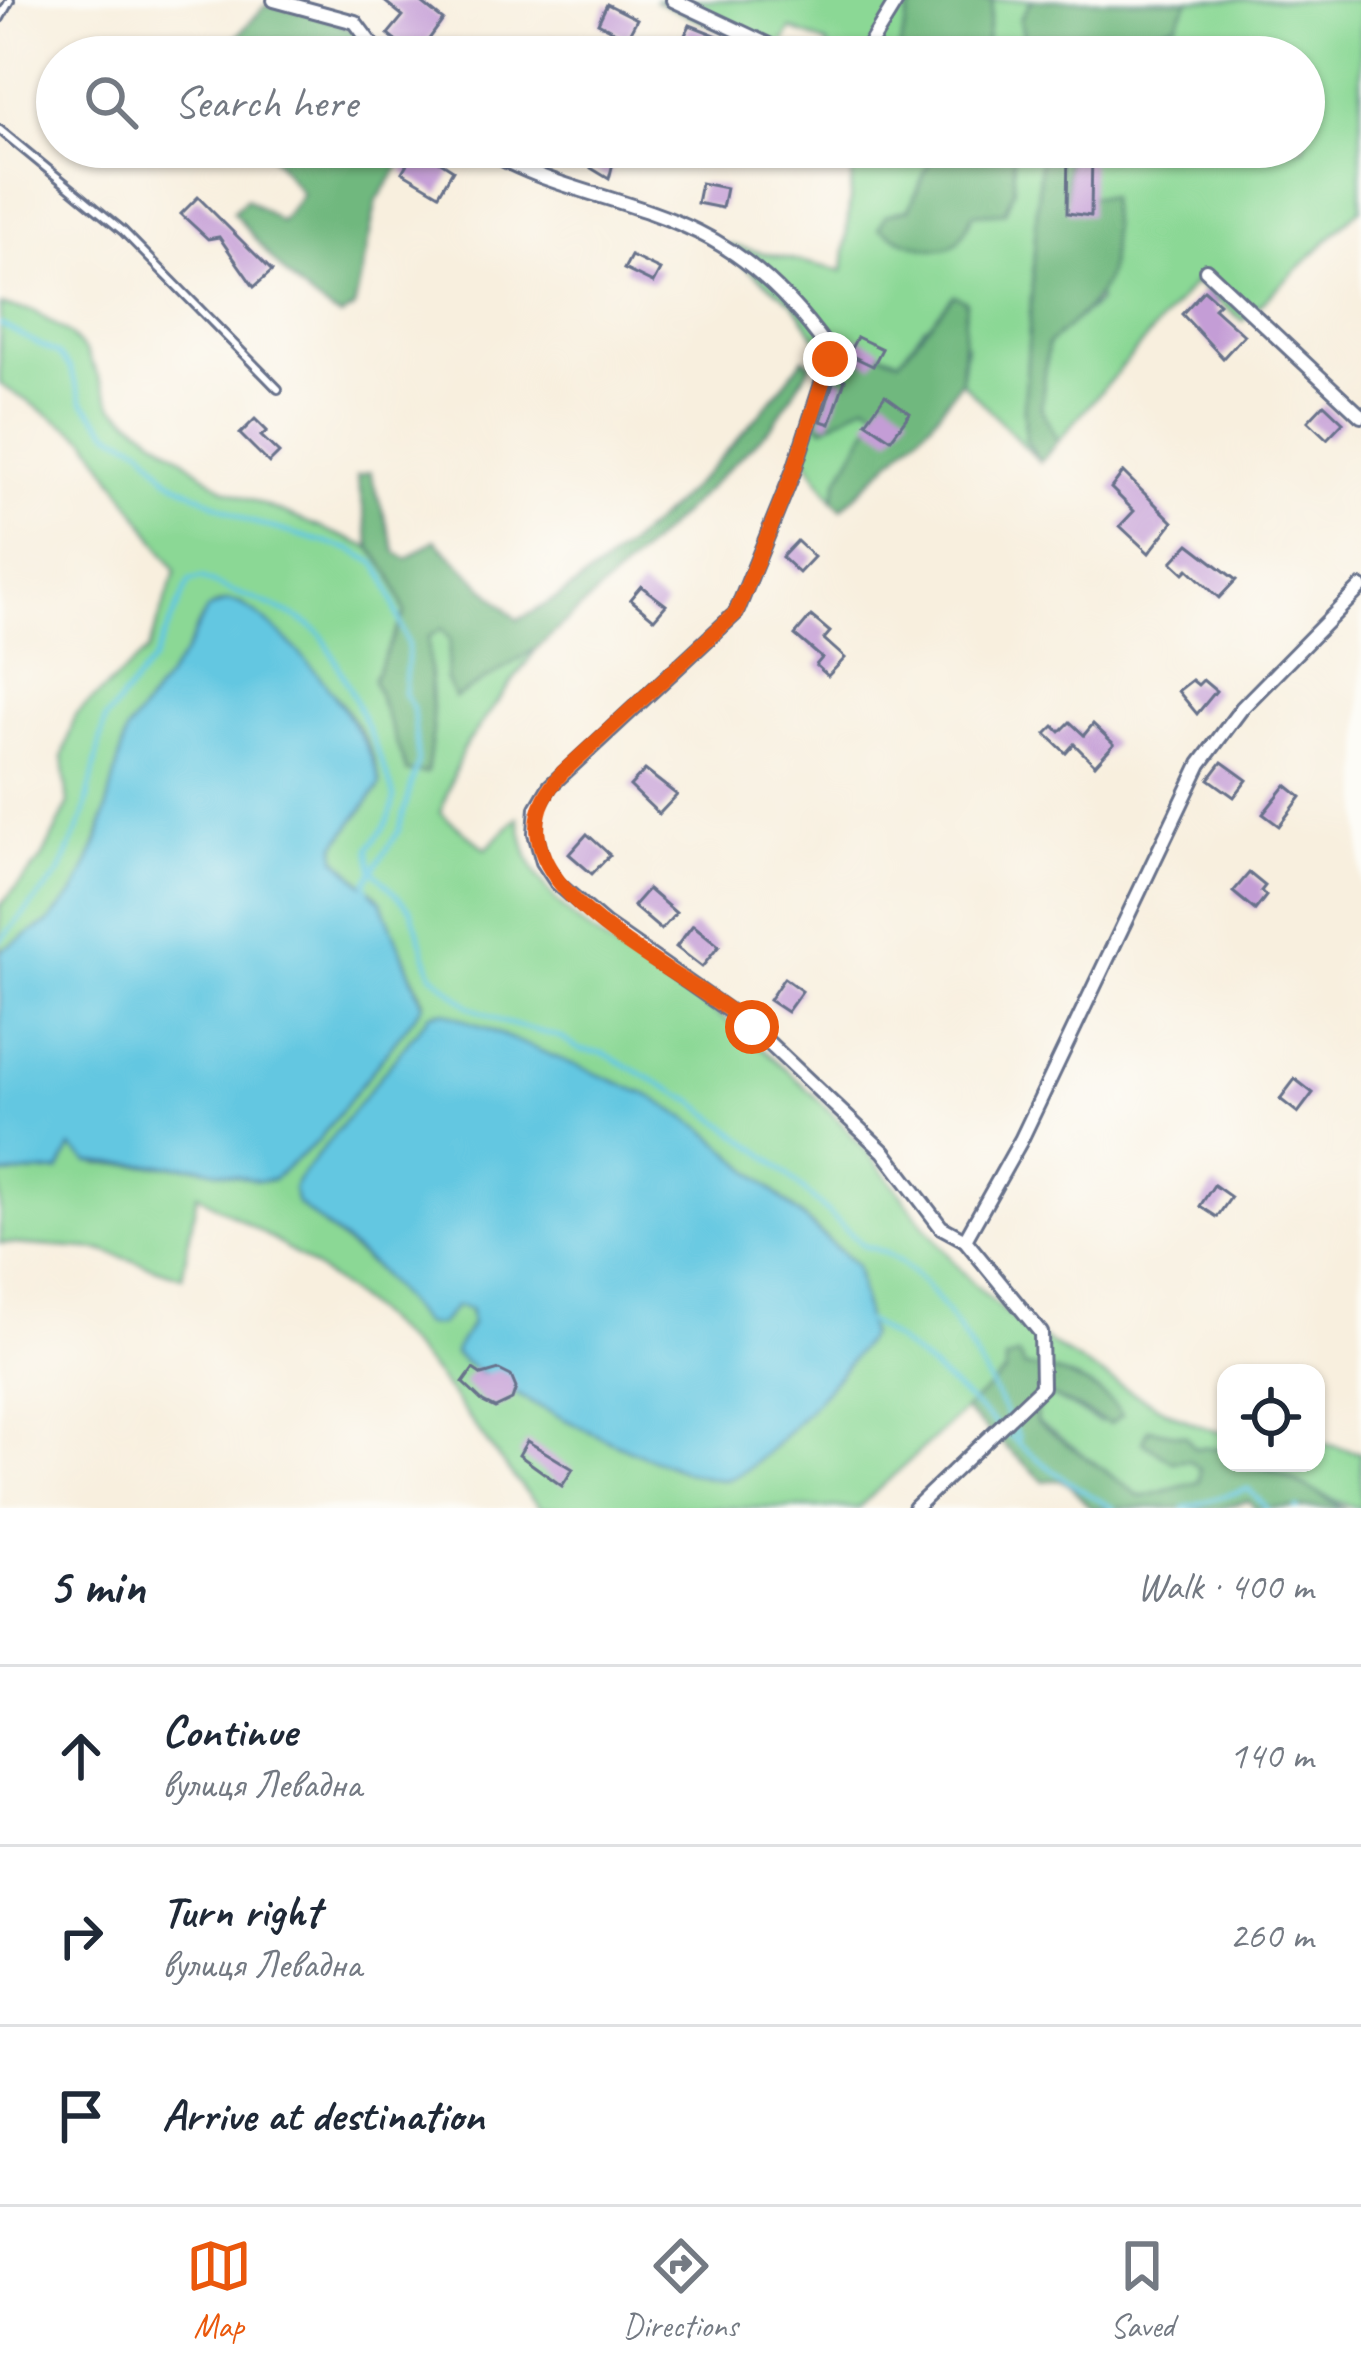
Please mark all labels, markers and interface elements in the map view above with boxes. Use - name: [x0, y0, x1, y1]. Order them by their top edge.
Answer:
- search box: [36, 36, 1325, 168]
- icon: search: [78, 69, 144, 135]
- text: Search here: [174, 74, 357, 131]
- route end: [803, 332, 857, 386]
- route start: [725, 1000, 779, 1054]
- map controls: [1217, 1364, 1325, 1472]
- button: locate: [1217, 1364, 1325, 1472]
- text: 5 min: [48, 1554, 145, 1618]
- text: Walk · 400 m: [1137, 1562, 1313, 1611]
- text: Continue: [162, 1703, 296, 1760]
- icon: ahead: [48, 1723, 114, 1789]
- text: 140 m: [1229, 1731, 1313, 1780]
- text: вулиця Левадна: [162, 1760, 362, 1809]
- text: Turn right: [162, 1883, 320, 1940]
- icon: right: [48, 1903, 114, 1969]
- text: 260 m: [1229, 1911, 1313, 1960]
- text: вулиця Левадна: [162, 1940, 362, 1989]
- icon: arrive: [48, 2083, 114, 2149]
- text: Arrive at destination: [162, 2087, 484, 2144]
- tab: Map: [186, 2233, 252, 2347]
- tab: Directions: [623, 2233, 738, 2347]
- tab: Saved: [1109, 2233, 1175, 2347]

